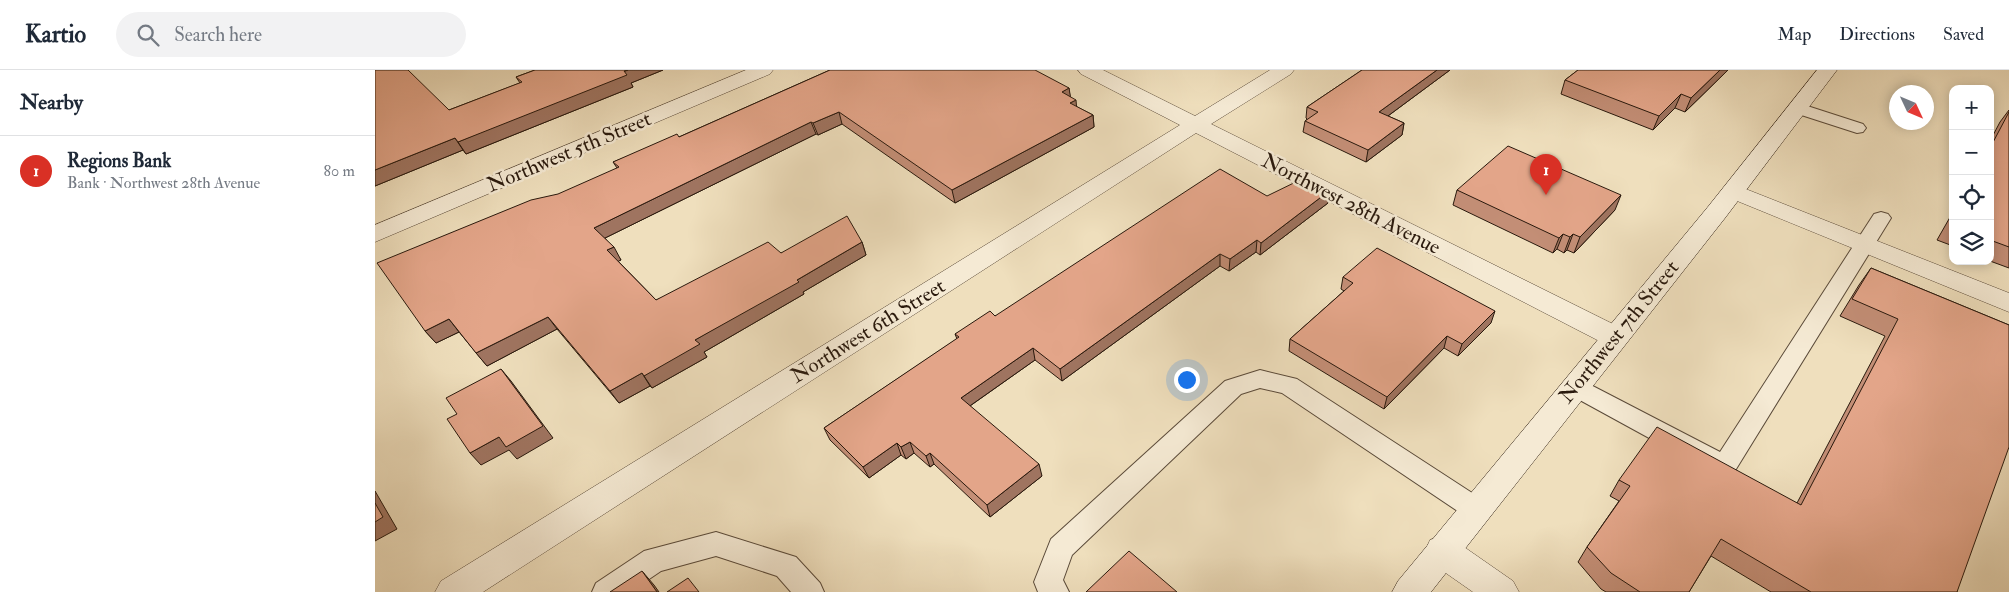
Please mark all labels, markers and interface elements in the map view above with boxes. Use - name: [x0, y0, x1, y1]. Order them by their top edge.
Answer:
- search box: [116, 12, 466, 57]
- text: Kartio: [25, 19, 86, 50]
- icon: search: [134, 21, 162, 49]
- text: Search here: [174, 23, 262, 47]
- text: Map: [1778, 23, 1811, 46]
- text: Directions: [1839, 23, 1915, 46]
- text: Saved: [1943, 23, 1984, 46]
- north arrow: [1889, 85, 1934, 130]
- map controls: [1949, 85, 1994, 265]
- button: +: [1949, 85, 1994, 130]
- text: Nearby: [20, 89, 83, 116]
- street label: Northwest 5th Street: [483, 105, 655, 199]
- button: −: [1949, 130, 1994, 175]
- street label: Northwest 28th Avenue: [1257, 147, 1445, 261]
- text: Regions Bank: [67, 149, 171, 173]
- pin: 1: [1530, 154, 1562, 195]
- text: 1: [33, 161, 39, 181]
- text: 80 m: [324, 161, 355, 181]
- text: Bank · Northwest 28th Avenue: [67, 173, 260, 193]
- button: locate: [1949, 175, 1994, 220]
- button: layers: [1949, 220, 1994, 265]
- street label: Northwest 7th Street: [1553, 255, 1685, 409]
- street label: Northwest 6th Street: [786, 272, 950, 389]
- your location: [1174, 367, 1200, 393]

